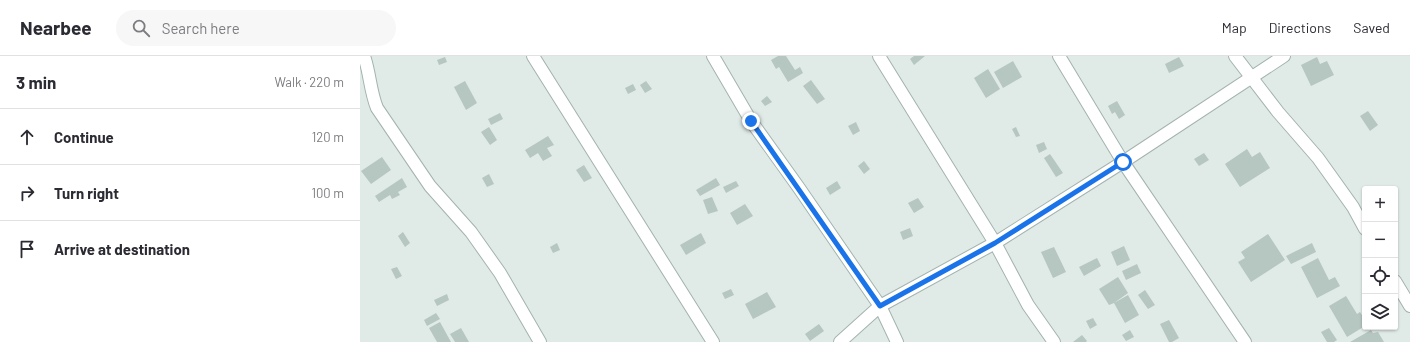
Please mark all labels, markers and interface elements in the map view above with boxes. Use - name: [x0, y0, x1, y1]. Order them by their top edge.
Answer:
- search box: [116, 10, 396, 46]
- text: Nearbee: [20, 16, 92, 39]
- icon: search: [130, 17, 152, 39]
- text: Search here: [162, 19, 240, 37]
- text: Map: [1222, 19, 1247, 36]
- text: Directions: [1269, 19, 1331, 36]
- text: Saved: [1353, 19, 1390, 36]
- text: 3 min: [16, 72, 56, 92]
- text: Walk · 220 m: [274, 74, 344, 90]
- route end: [742, 112, 760, 130]
- icon: ahead: [16, 126, 38, 148]
- text: Continue: [54, 128, 114, 146]
- text: 120 m: [312, 129, 344, 145]
- route start: [1114, 153, 1132, 171]
- icon: right: [16, 182, 38, 204]
- text: Turn right: [54, 184, 119, 202]
- text: 100 m: [311, 185, 344, 201]
- map controls: [1362, 186, 1398, 330]
- button: +: [1362, 186, 1398, 222]
- button: −: [1362, 222, 1398, 258]
- icon: arrive: [16, 238, 38, 260]
- text: Arrive at destination: [54, 240, 190, 258]
- button: locate: [1362, 258, 1398, 294]
- button: layers: [1362, 294, 1398, 330]

